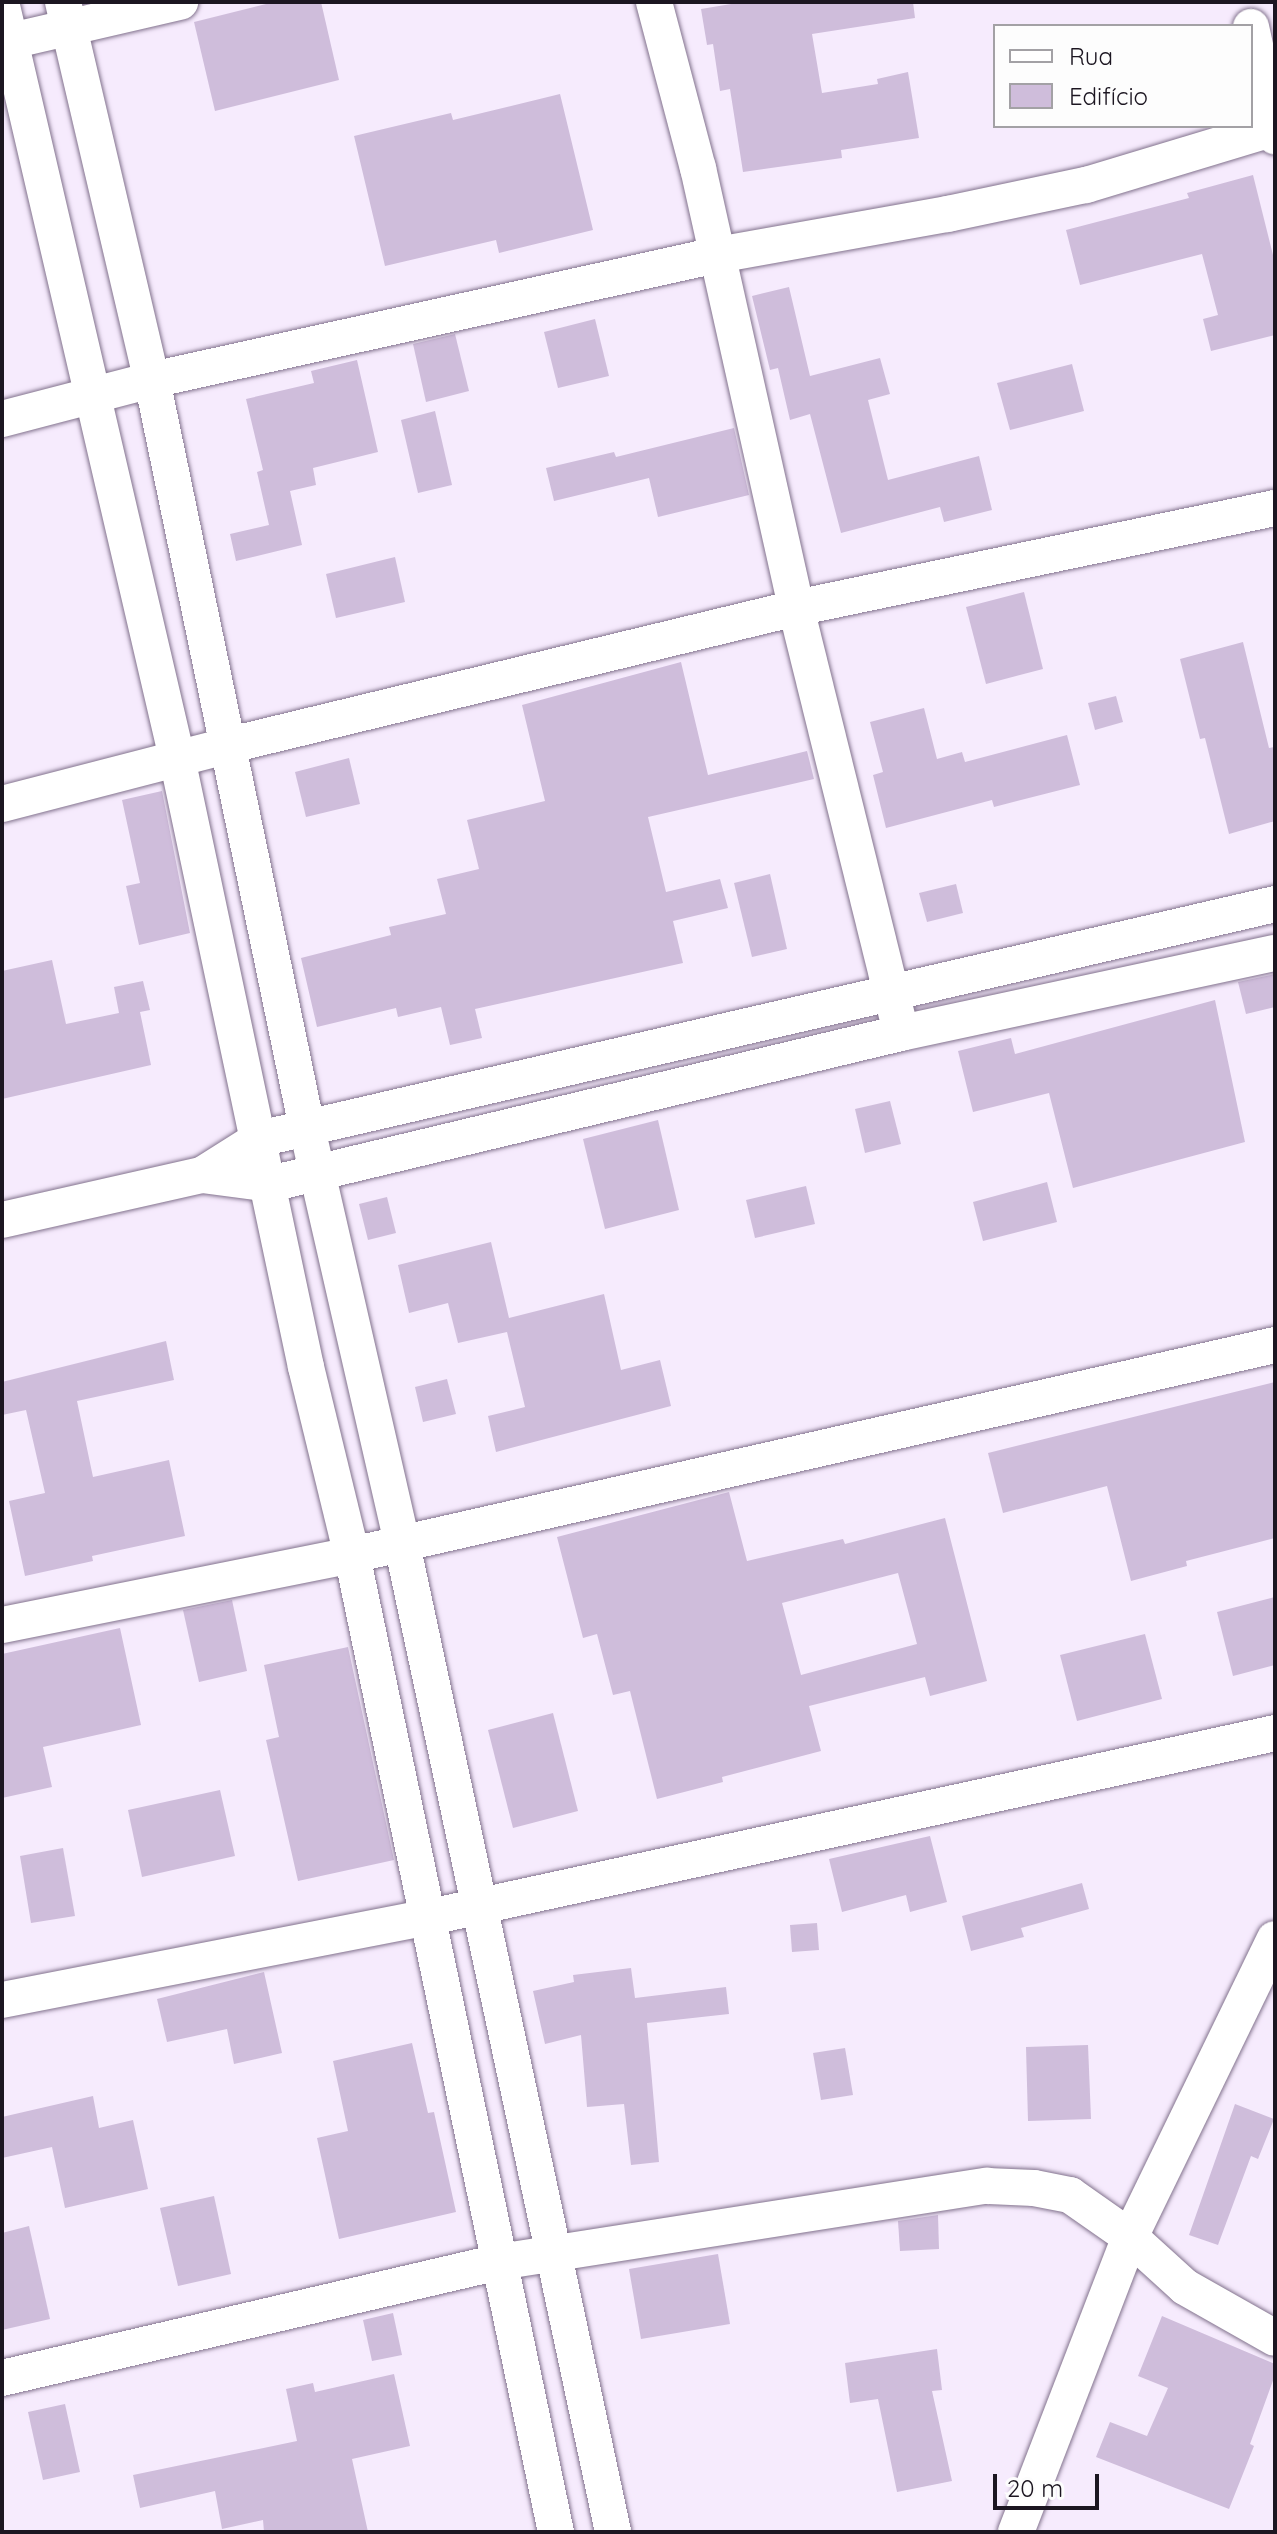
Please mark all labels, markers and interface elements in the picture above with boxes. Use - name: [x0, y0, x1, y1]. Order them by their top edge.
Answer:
- legend: [993, 24, 1253, 128]
- text: Rua: [1069, 41, 1113, 71]
- text: Edifício: [1069, 81, 1148, 111]
- scale bar: [997, 2458, 1103, 2508]
- text: 20 m: [1007, 2473, 1063, 2503]

